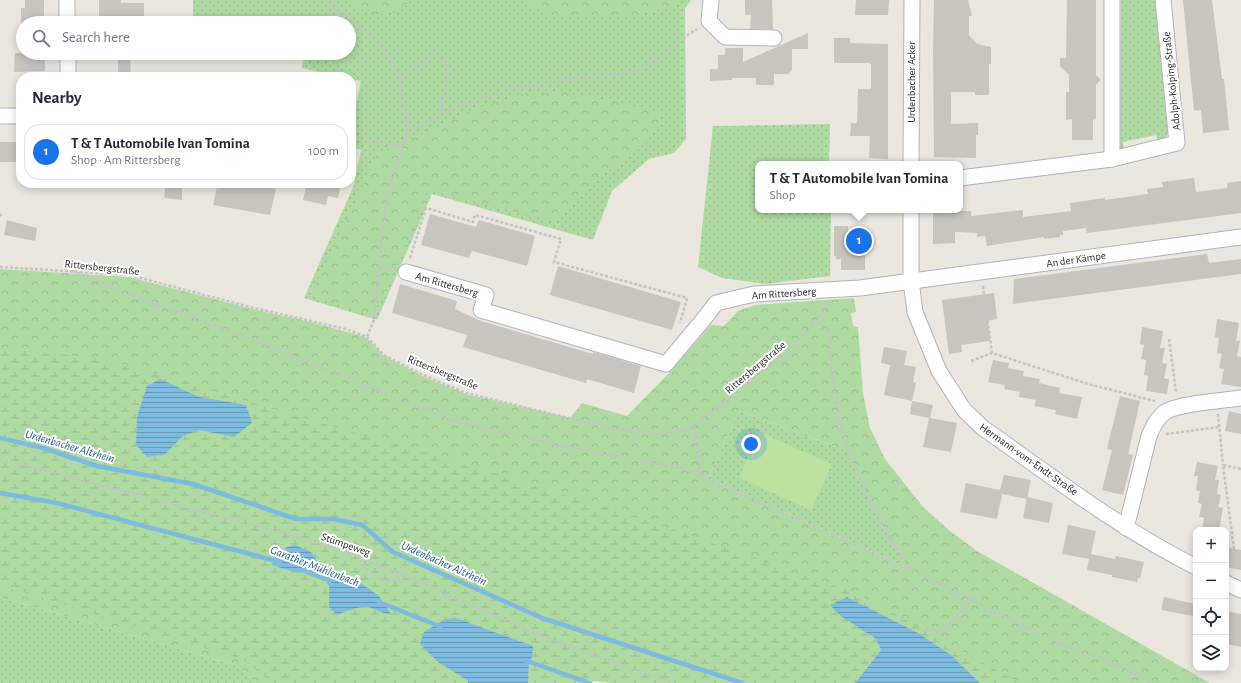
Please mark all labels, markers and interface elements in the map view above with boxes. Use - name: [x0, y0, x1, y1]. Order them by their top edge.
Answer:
- search box: [16, 16, 356, 60]
- icon: search: [30, 27, 52, 49]
- text: Search here: [62, 30, 130, 45]
- street label: Adolph-Kolping-Straße: [1161, 31, 1182, 131]
- street label: Urdenbacher Acker: [906, 41, 917, 123]
- text: Nearby: [32, 89, 82, 106]
- text: T & T Automobile Ivan Tomina: [71, 136, 250, 151]
- text: 1: [44, 145, 48, 158]
- text: 100 m: [308, 145, 339, 158]
- text: Shop · Am Rittersberg: [71, 154, 181, 167]
- popup: [755, 161, 963, 213]
- text: T & T Automobile Ivan Tomina: [770, 171, 948, 186]
- text: Shop: [770, 189, 795, 202]
- pin: 1: [846, 226, 872, 256]
- street label: An der Kämpe: [1045, 250, 1107, 269]
- street label: Rittersbergstraße: [64, 258, 140, 277]
- street label: Am Rittersberg: [414, 270, 480, 299]
- street label: Am Rittersberg: [751, 286, 817, 301]
- street label: Rittersbergstraße: [723, 339, 788, 396]
- street label: Rittersbergstraße: [406, 353, 480, 392]
- street label: Hermann-vom-Endt-Straße: [978, 421, 1080, 498]
- water label: Urdenbacher Altrhein: [24, 428, 116, 464]
- your location: [741, 434, 761, 454]
- map controls: [1193, 527, 1229, 671]
- button: +: [1193, 527, 1229, 563]
- street label: Stümpeweg: [320, 531, 372, 558]
- water label: Urdenbacher Altrhein: [399, 539, 489, 587]
- water label: Garather Mühlenbach: [269, 544, 361, 588]
- button: −: [1193, 563, 1229, 599]
- button: locate: [1193, 599, 1229, 635]
- button: layers: [1193, 635, 1229, 671]

